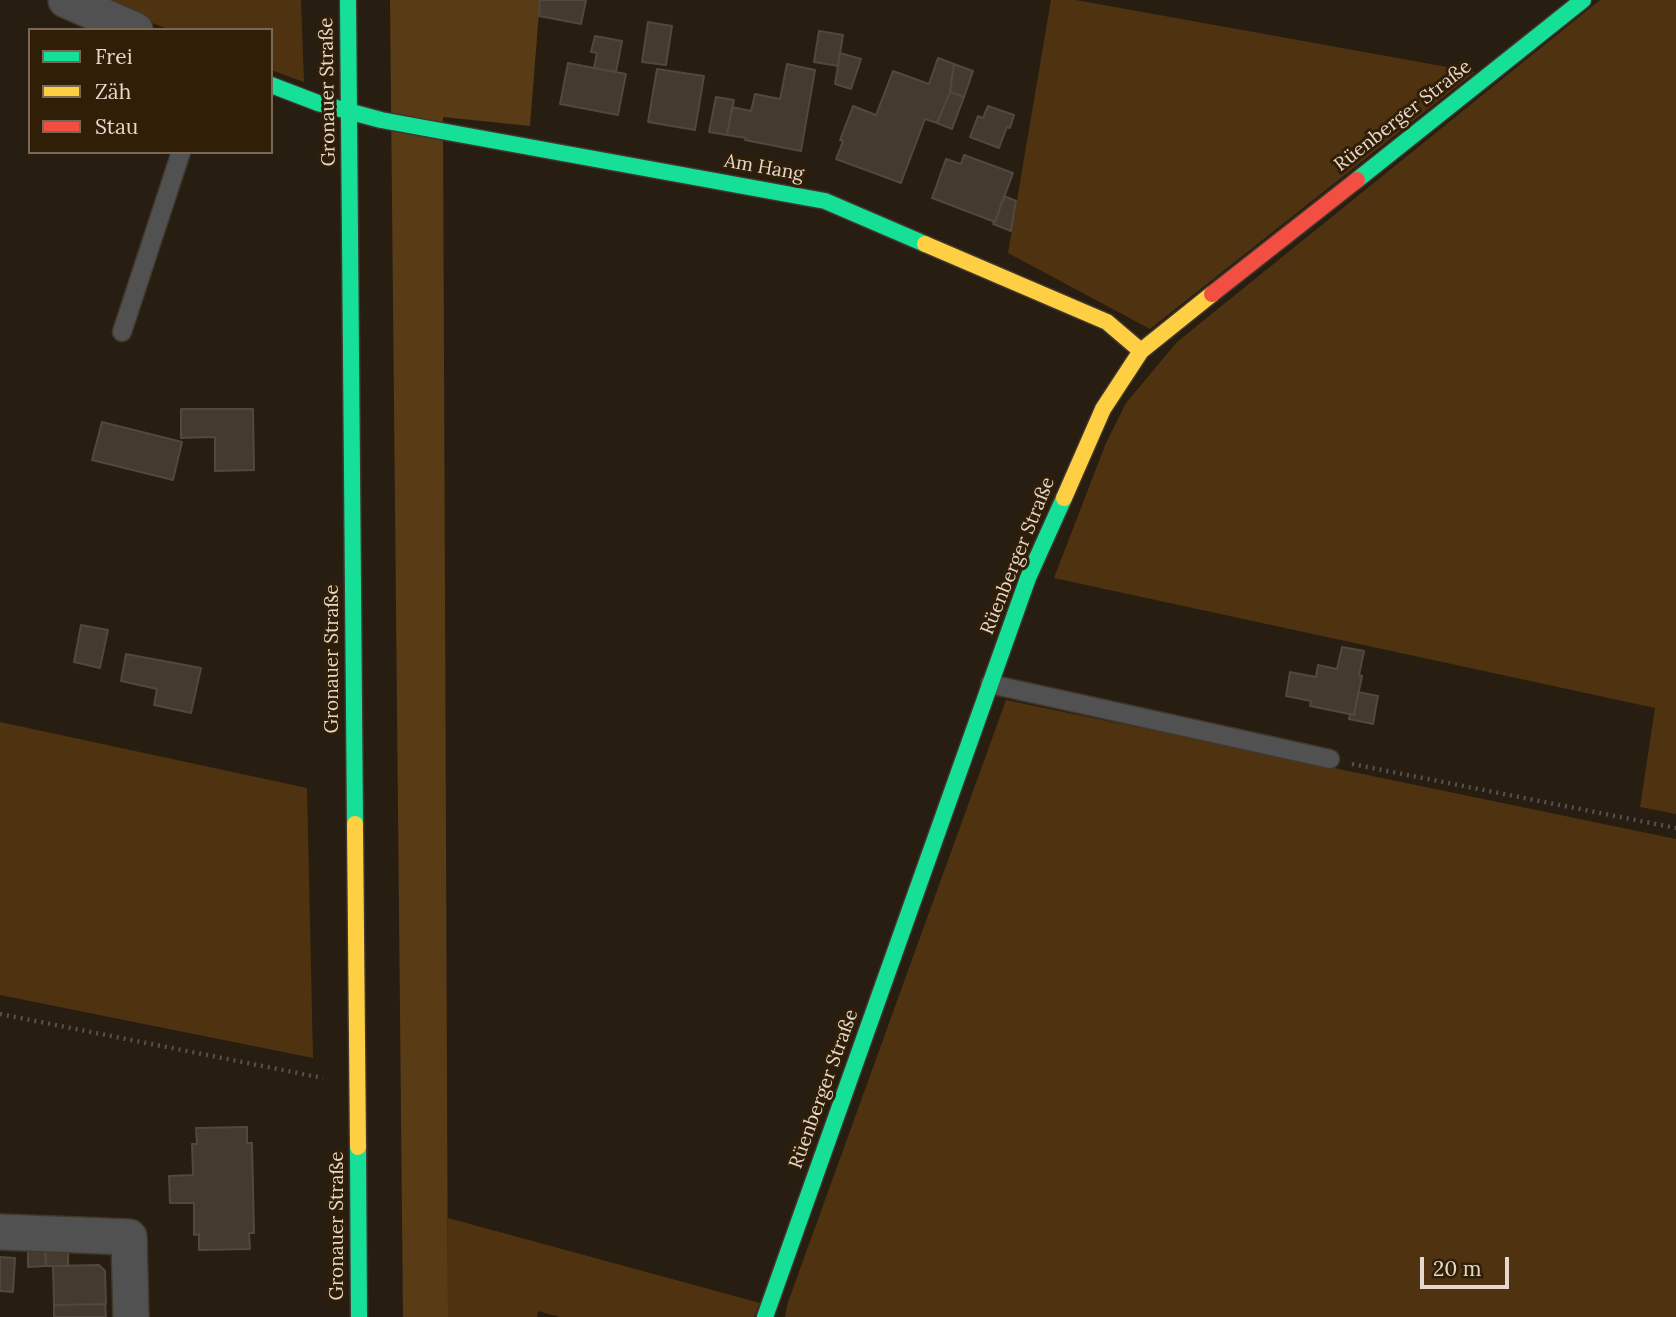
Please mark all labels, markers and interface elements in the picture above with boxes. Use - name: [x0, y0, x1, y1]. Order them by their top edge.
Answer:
- street label: Gronauer Straße: [315, 17, 341, 167]
- legend: [28, 28, 273, 154]
- text: Frei: [95, 43, 133, 70]
- street label: Rüenberger Straße: [1330, 55, 1476, 177]
- text: Zäh: [95, 78, 131, 105]
- text: Stau: [95, 113, 138, 140]
- street label: Am Hang: [722, 150, 806, 186]
- street label: Rüenberger Straße: [976, 474, 1060, 638]
- street label: Gronauer Straße: [322, 585, 344, 733]
- street label: Rüenberger Straße: [785, 1006, 863, 1172]
- street label: Gronauer Straße: [327, 1152, 349, 1300]
- scale bar: [1424, 1244, 1513, 1288]
- text: 20 m: [1433, 1255, 1482, 1282]

